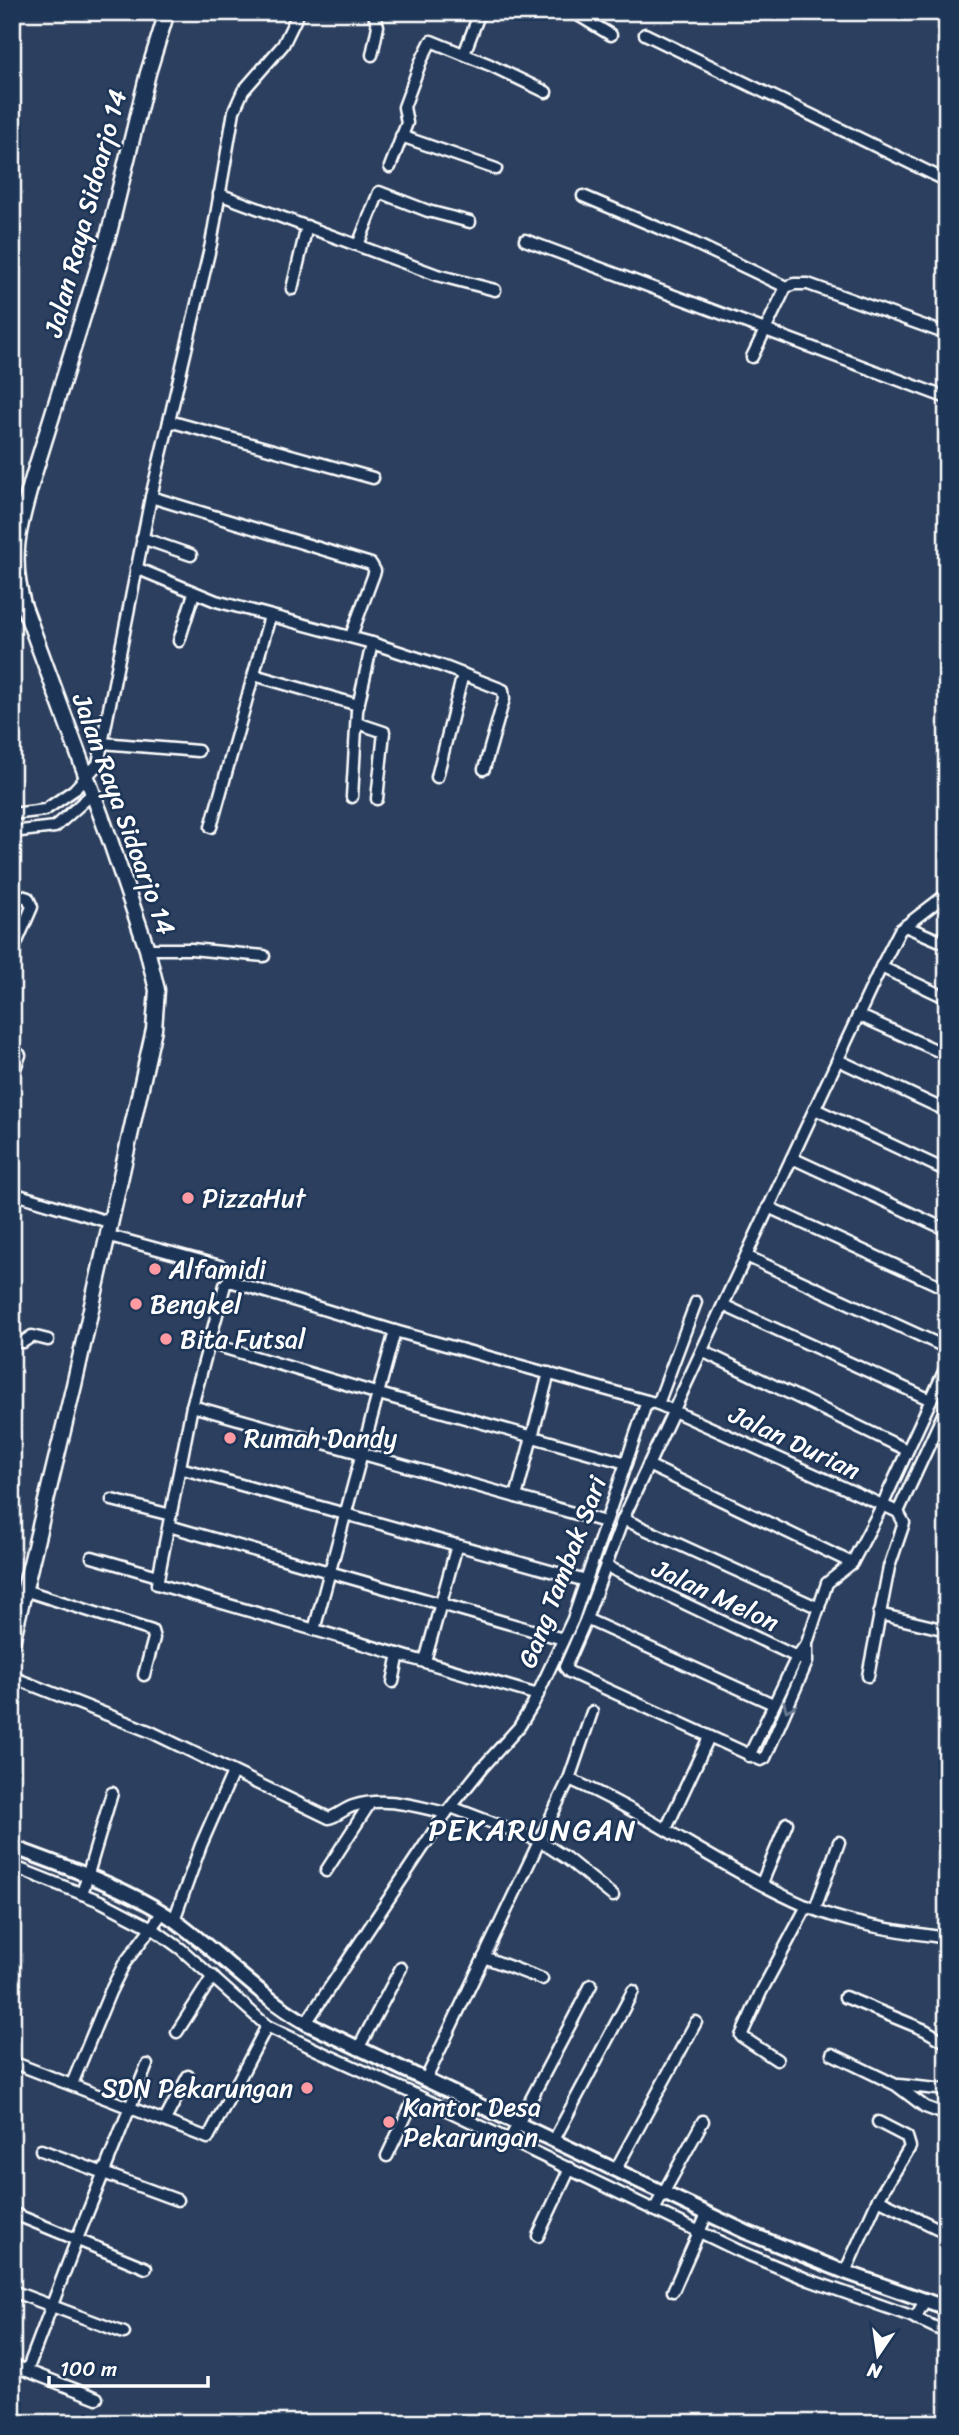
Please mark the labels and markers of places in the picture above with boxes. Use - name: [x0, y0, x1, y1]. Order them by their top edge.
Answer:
- place label: PizzaHut: [202, 1175, 307, 1221]
- marker: PizzaHut: [180, 1190, 196, 1206]
- place label: Alfamidi: [168, 1246, 267, 1292]
- marker: Alfamidi: [147, 1261, 163, 1277]
- place label: Bengkel: [150, 1281, 242, 1327]
- marker: Bengkel: [128, 1296, 144, 1312]
- place label: Bita Futsal: [180, 1316, 306, 1362]
- marker: Bita Futsal: [158, 1331, 174, 1347]
- place label: Rumah Dandy: [244, 1415, 398, 1461]
- marker: Rumah Dandy: [222, 1430, 238, 1446]
- place label: SDN Pekarungan: [101, 2065, 293, 2111]
- marker: SDN Pekarungan: [299, 2080, 315, 2096]
- place label: Kantor Desa Pekarungan: [403, 2084, 541, 2160]
- marker: Kantor Desa Pekarungan: [381, 2114, 397, 2130]

